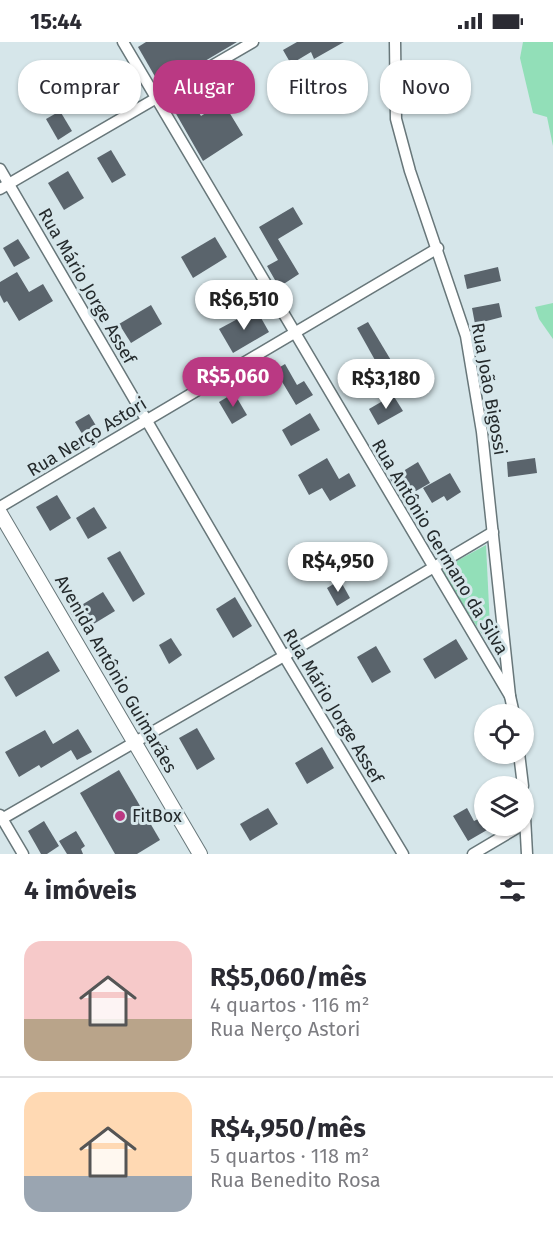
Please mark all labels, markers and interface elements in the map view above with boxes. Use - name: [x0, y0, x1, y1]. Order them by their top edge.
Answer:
- text: 15:44: [30, 8, 82, 35]
- chip: Comprar: [18, 60, 141, 114]
- chip: Alugar: [153, 60, 255, 114]
- chip: Filtros: [267, 60, 368, 114]
- chip: Novo: [380, 60, 471, 114]
- street label: Rua Mário Jorge Assef: [33, 204, 142, 369]
- pin: R$6,510: [189, 280, 299, 331]
- text: R$6,510: [209, 287, 279, 311]
- street label: Rua João Bigossi: [467, 321, 511, 457]
- pin: R$5,060: [178, 357, 288, 408]
- pin: R$3,180: [331, 359, 441, 410]
- text: R$5,060: [196, 364, 270, 388]
- text: R$3,180: [352, 366, 420, 390]
- street label: Rua Nerço Astori: [23, 393, 151, 481]
- street label: Rua Antônio Germano da Silva: [367, 435, 513, 659]
- pin: R$4,950: [283, 542, 393, 593]
- text: R$4,950: [302, 549, 374, 573]
- street label: Avenida Antônio Guimarães: [50, 571, 182, 777]
- street label: Rua Mário Jorge Assef: [278, 625, 389, 789]
- map controls: [474, 704, 534, 836]
- button: locate: [474, 704, 534, 764]
- button: layers: [474, 776, 534, 836]
- place label: FitBox: [132, 805, 182, 827]
- marker: FitBox: [113, 809, 127, 823]
- icon: filters: [496, 874, 529, 907]
- text: 4 imóveis: [24, 875, 137, 906]
- text: R$5,060/mês: [210, 962, 367, 993]
- icon: home: [72, 965, 144, 1037]
- text: 4 quartos · 116 m²: [210, 993, 370, 1017]
- text: Rua Nerço Astori: [210, 1017, 361, 1041]
- text: R$4,950/mês: [210, 1113, 366, 1144]
- icon: home: [72, 1116, 144, 1188]
- text: 5 quartos · 118 m²: [210, 1144, 369, 1168]
- text: Rua Benedito Rosa: [210, 1168, 381, 1192]

